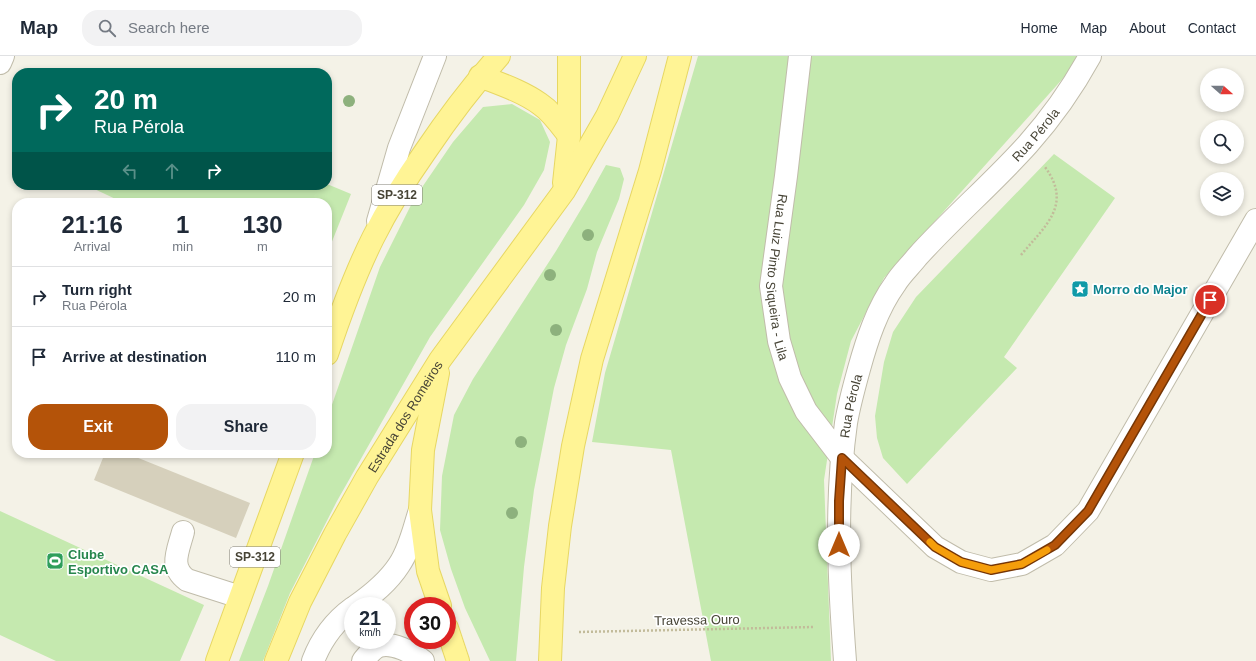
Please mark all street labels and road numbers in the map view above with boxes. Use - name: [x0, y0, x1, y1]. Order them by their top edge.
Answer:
- street label: Rua Pérola: [1009, 104, 1062, 164]
- road number: SP-312: [372, 185, 422, 205]
- street label: Rua Luiz Pinto Siqueira - Lila: [763, 193, 792, 363]
- street label: Estrada dos Romeiros: [364, 357, 446, 475]
- street label: Rua Pérola: [837, 372, 865, 439]
- road number: SP-312: [230, 547, 280, 567]
- street label: Travessa Ouro: [654, 612, 740, 628]

